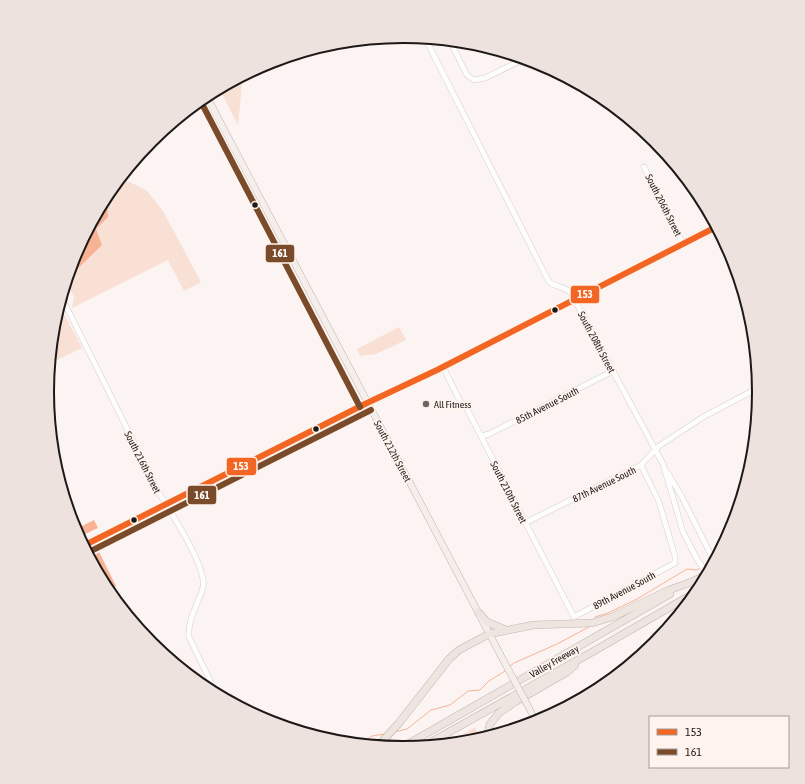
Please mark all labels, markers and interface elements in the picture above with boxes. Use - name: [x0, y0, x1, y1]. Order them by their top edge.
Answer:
- street label: South 206th Street: [643, 172, 684, 238]
- unlabelled marker: [250, 200, 260, 210]
- line badge: 161: [265, 244, 295, 263]
- text: 161: [272, 247, 288, 259]
- line badge: 153: [570, 285, 600, 304]
- text: 153: [577, 288, 593, 300]
- unlabelled marker: [550, 305, 560, 315]
- street label: South 208th Street: [576, 310, 617, 375]
- street label: 85th Avenue South: [514, 385, 581, 426]
- marker: All Fitness: [421, 399, 431, 409]
- place label: All Fitness: [434, 399, 472, 410]
- street label: South 212th Street: [372, 419, 413, 484]
- unlabelled marker: [311, 424, 321, 434]
- street label: South 216th Street: [122, 429, 163, 495]
- line badge: 153: [226, 457, 257, 476]
- street label: South 210th Street: [488, 459, 529, 525]
- text: 153: [233, 460, 249, 472]
- street label: 87th Avenue South: [571, 464, 638, 505]
- line badge: 161: [187, 485, 217, 505]
- text: 161: [194, 489, 210, 501]
- unlabelled marker: [129, 515, 139, 525]
- street label: 89th Avenue South: [591, 569, 657, 611]
- street label: Valley Freeway: [528, 643, 581, 680]
- legend: [649, 716, 789, 768]
- text: 153: [685, 725, 702, 739]
- text: 161: [685, 745, 702, 759]

